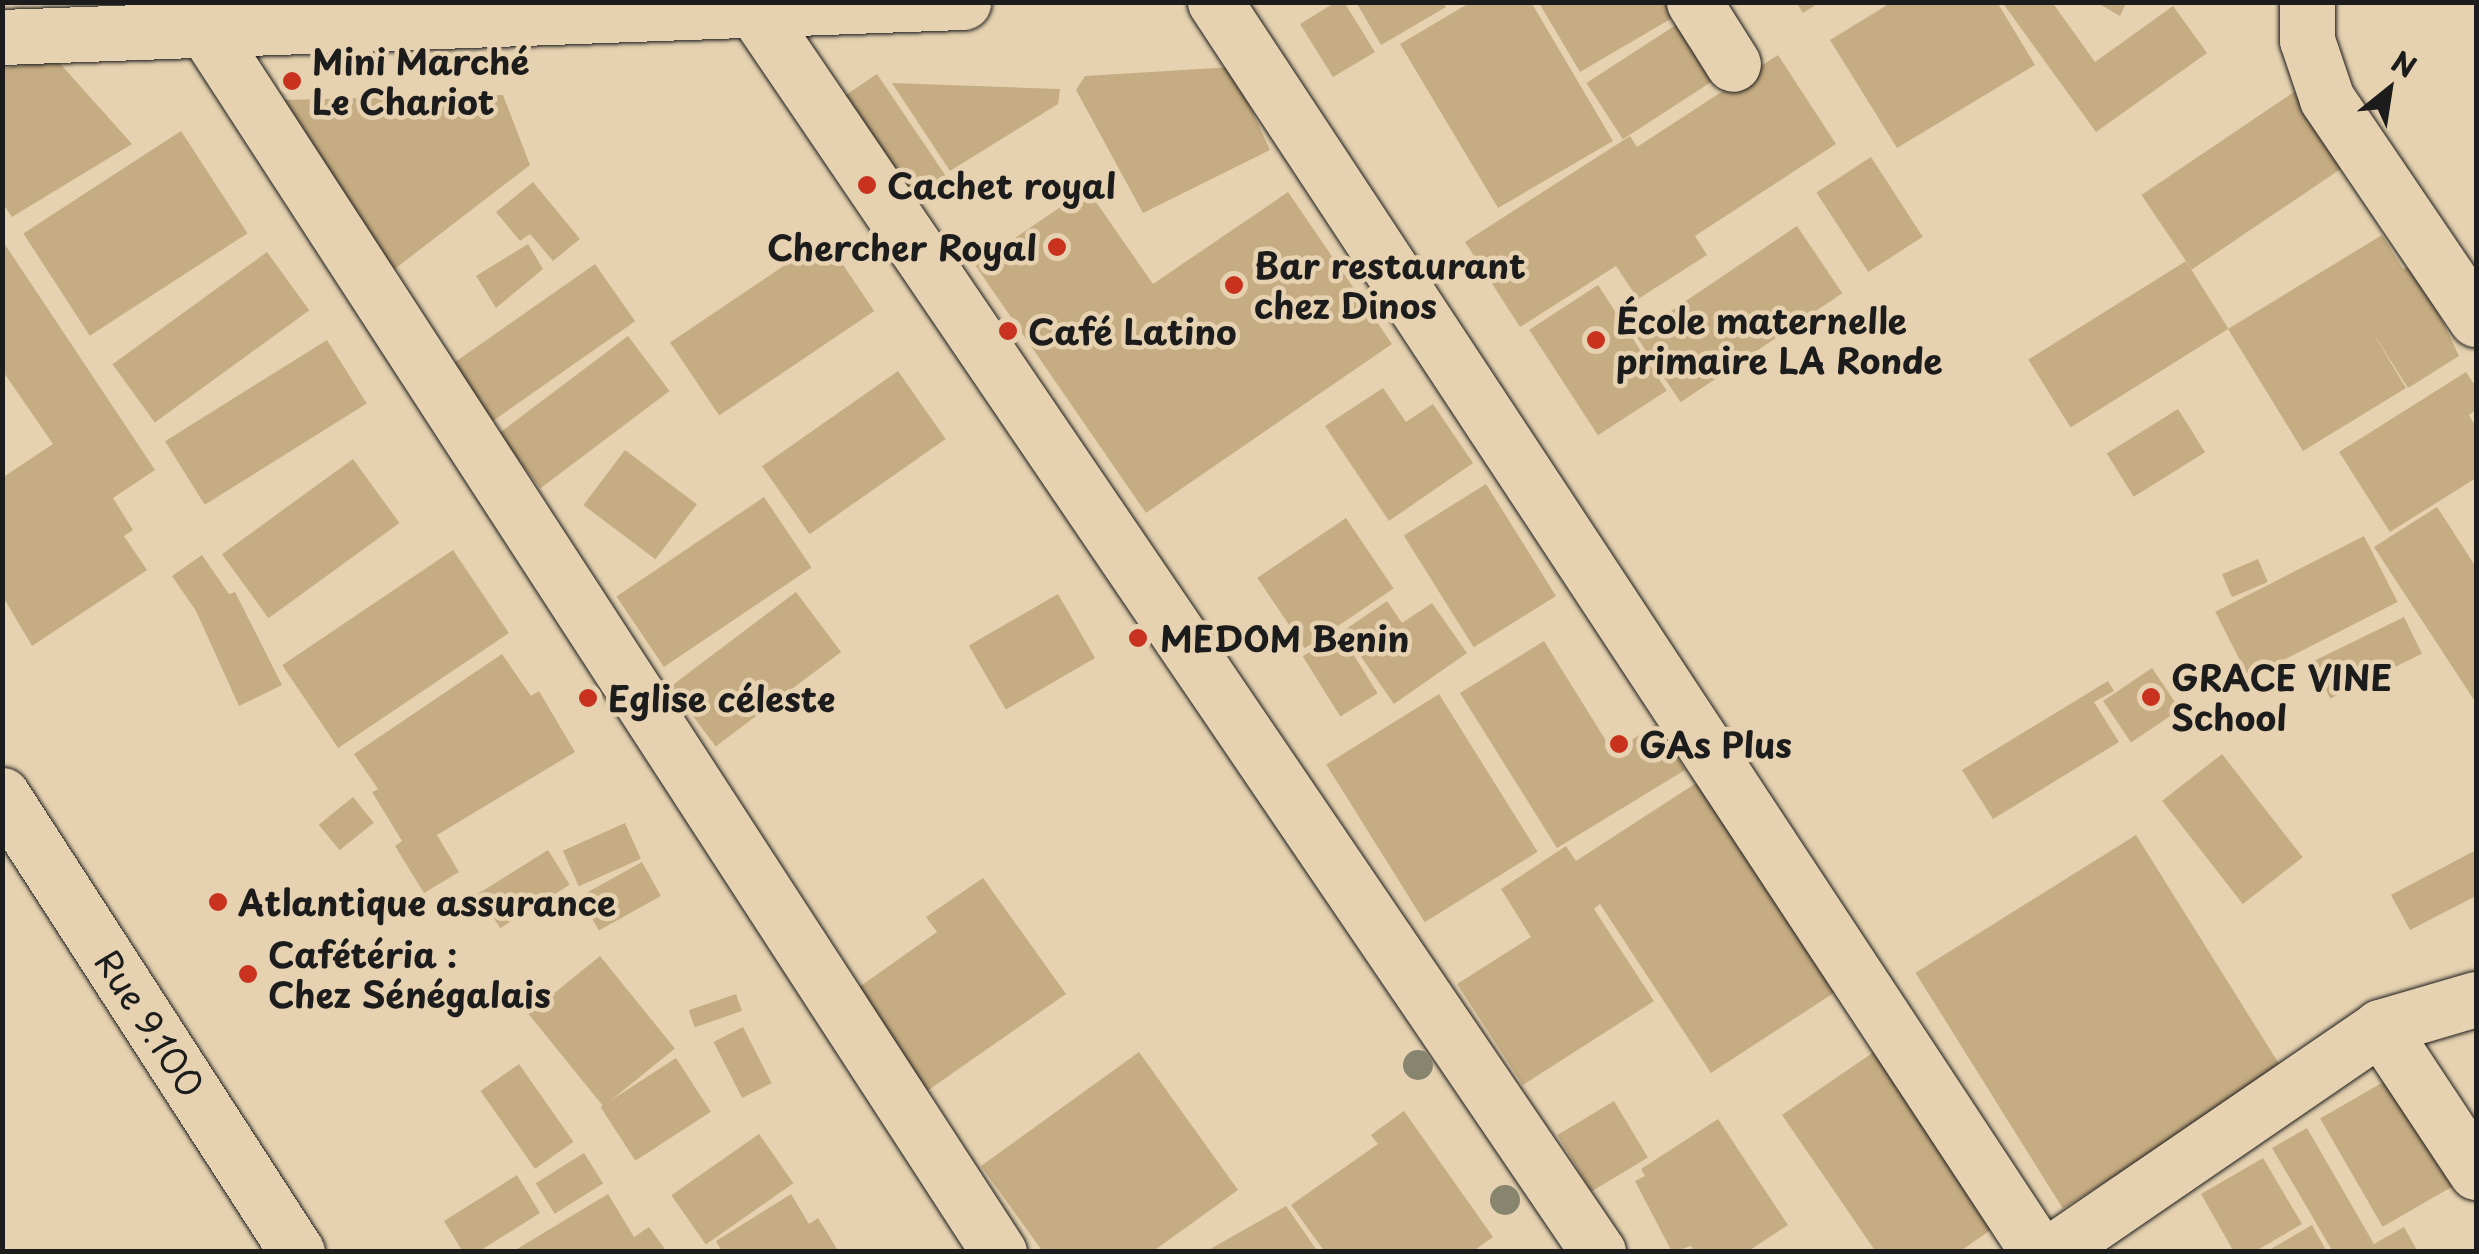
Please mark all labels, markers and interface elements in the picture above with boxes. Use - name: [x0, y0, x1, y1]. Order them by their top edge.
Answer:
- text: N: [2384, 39, 2425, 88]
- place label: Mini Marché Le Chariot: [312, 40, 531, 122]
- north arrow: [2339, 40, 2439, 140]
- marker: Mini Marché Le Chariot: [281, 70, 303, 92]
- place label: Cachet royal: [887, 164, 1116, 206]
- marker: Cachet royal: [856, 174, 878, 196]
- place label: Chercher Royal: [766, 226, 1037, 268]
- marker: Chercher Royal: [1046, 236, 1068, 258]
- place label: Bar restaurant chez Dinos: [1254, 244, 1526, 326]
- marker: Bar restaurant chez Dinos: [1223, 274, 1245, 296]
- place label: École maternelle primaire LA Ronde: [1616, 299, 1944, 381]
- place label: Café Latino: [1028, 310, 1236, 352]
- marker: Café Latino: [997, 320, 1019, 342]
- marker: École maternelle primaire LA Ronde: [1585, 329, 1607, 351]
- place label: MEDOM Benin: [1160, 617, 1412, 659]
- marker: MEDOM Benin: [1125, 625, 1151, 651]
- place label: GRACE VINE School: [2171, 656, 2394, 738]
- place label: Eglise céleste: [608, 677, 836, 719]
- marker: GRACE VINE School: [2140, 686, 2162, 708]
- marker: Eglise céleste: [577, 687, 599, 709]
- place label: GAs Plus: [1639, 723, 1795, 765]
- marker: GAs Plus: [1608, 733, 1630, 755]
- place label: Atlantique assurance: [238, 881, 621, 923]
- marker: Atlantique assurance: [207, 891, 229, 913]
- place label: Cafétéria : Chez Sénégalais: [268, 933, 551, 1015]
- street label: Rue 9.100: [86, 940, 214, 1106]
- marker: Cafétéria : Chez Sénégalais: [237, 963, 259, 985]

